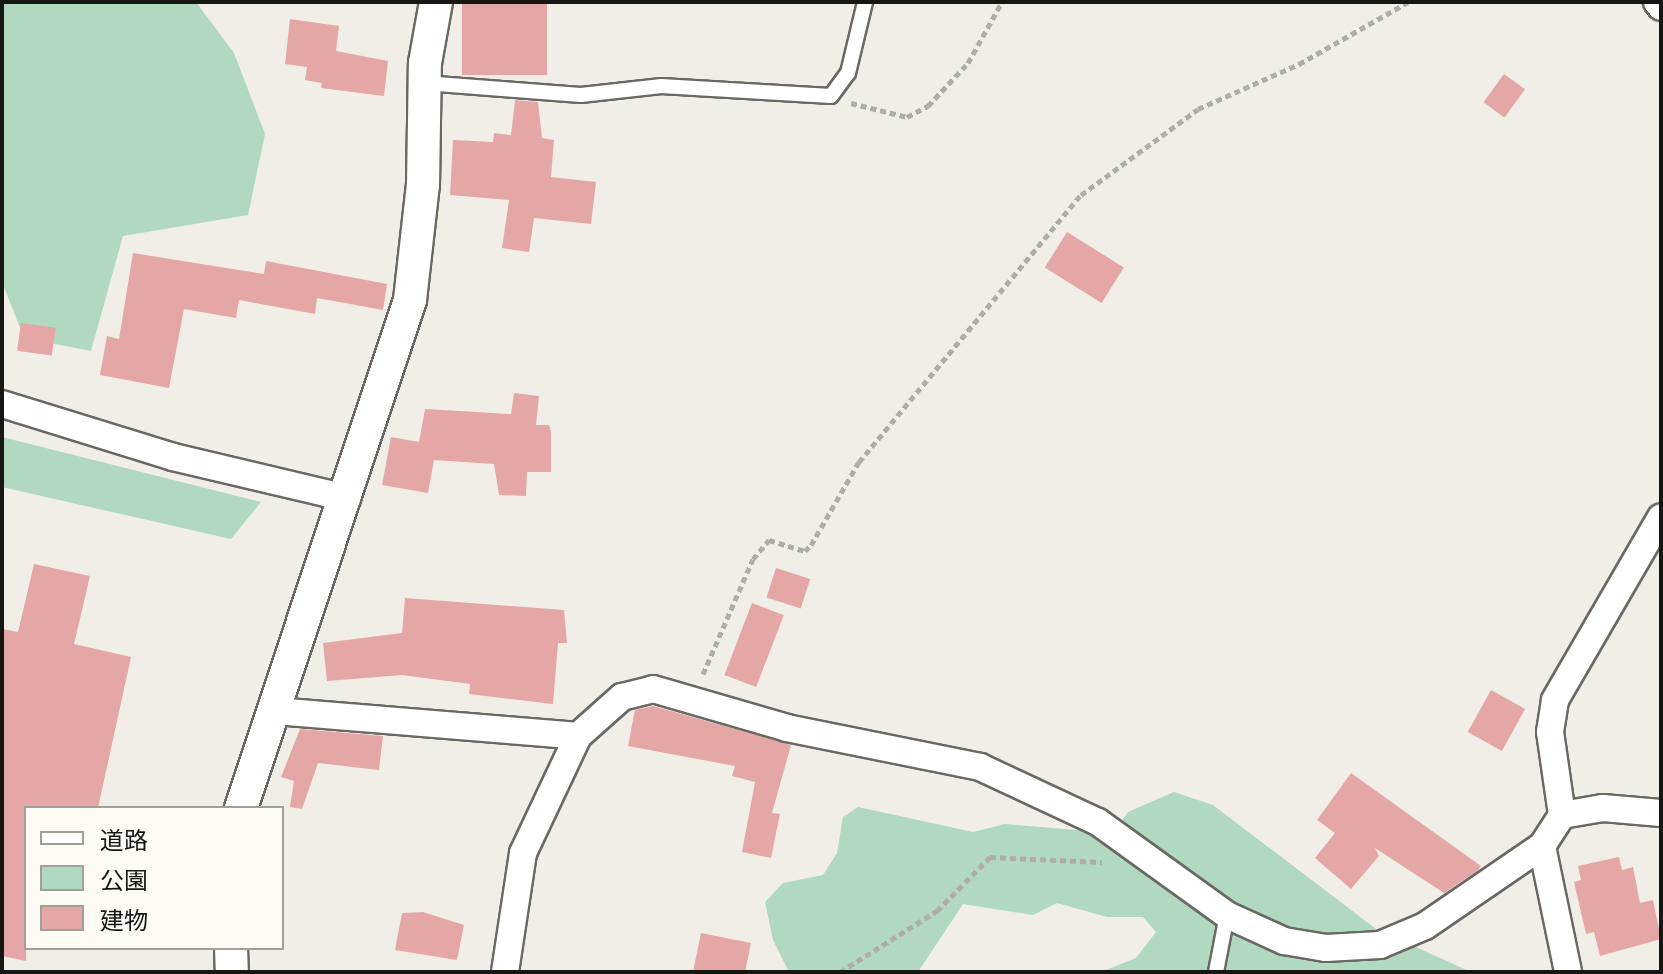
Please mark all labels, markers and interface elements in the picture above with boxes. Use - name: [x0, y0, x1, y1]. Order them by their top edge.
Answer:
- legend: [24, 806, 284, 950]
- text: 道路: [100, 827, 148, 855]
- text: 公園: [100, 867, 148, 895]
- text: 建物: [100, 907, 148, 935]

